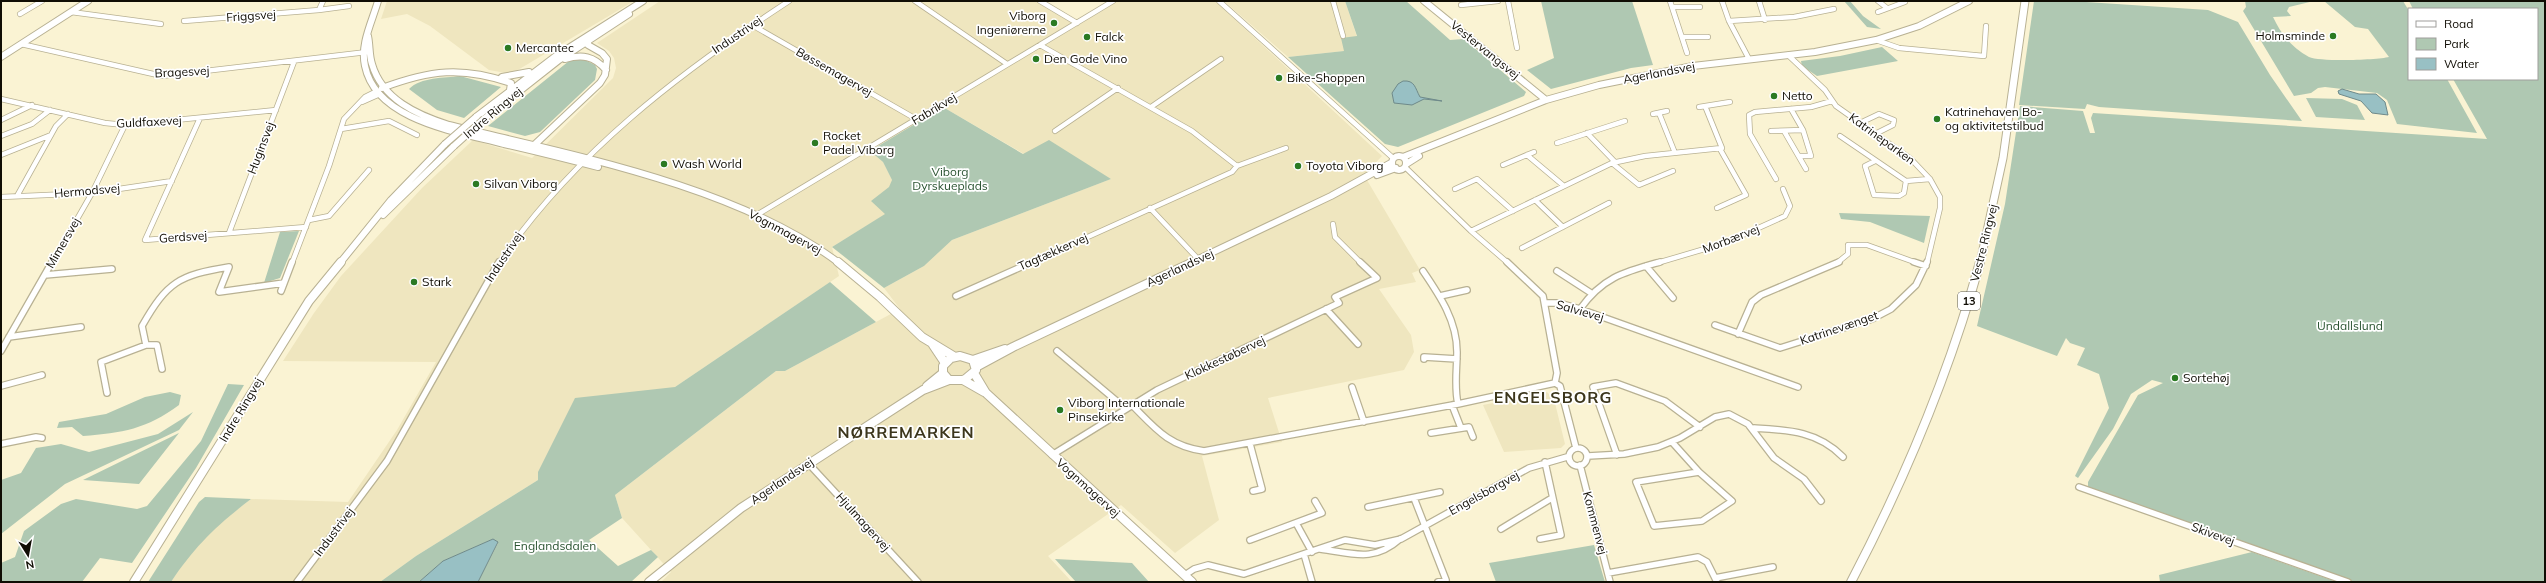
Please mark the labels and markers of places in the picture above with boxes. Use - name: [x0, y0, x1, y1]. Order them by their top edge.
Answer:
- place label: Viborg Ingeniørerne: [977, 8, 1046, 37]
- marker: Viborg Ingeniørerne: [1049, 18, 1059, 28]
- place label: Holmsminde: [2255, 28, 2325, 43]
- place label: Falck: [1095, 29, 1125, 44]
- marker: Holmsminde: [2328, 31, 2338, 41]
- marker: Falck: [1082, 32, 1092, 42]
- place label: Mercantec: [516, 40, 574, 55]
- marker: Mercantec: [503, 43, 513, 53]
- place label: Den Gode Vino: [1044, 51, 1127, 66]
- marker: Den Gode Vino: [1031, 54, 1041, 64]
- place label: Bike-Shoppen: [1287, 70, 1365, 85]
- marker: Bike-Shoppen: [1274, 73, 1284, 83]
- place label: Netto: [1782, 88, 1813, 103]
- marker: Netto: [1769, 91, 1779, 101]
- place label: Katrinehaven Bo- og aktivitetstilbud: [1945, 104, 2044, 133]
- marker: Katrinehaven Bo- og aktivitetstilbud: [1932, 114, 1942, 124]
- place label: Rocket Padel Viborg: [823, 128, 894, 157]
- marker: Rocket Padel Viborg: [810, 138, 820, 148]
- place label: Wash World: [672, 156, 742, 171]
- place label: Toyota Viborg: [1306, 158, 1384, 173]
- marker: Wash World: [659, 159, 669, 169]
- marker: Toyota Viborg: [1293, 161, 1303, 171]
- place label: Silvan Viborg: [484, 176, 558, 191]
- marker: Silvan Viborg: [471, 179, 481, 189]
- place label: Stark: [422, 274, 452, 289]
- marker: Stark: [409, 277, 419, 287]
- place label: Sortehøj: [2183, 370, 2230, 385]
- marker: Sortehøj: [2170, 373, 2180, 383]
- place label: Viborg Internationale Pinsekirke: [1068, 395, 1185, 424]
- marker: Viborg Internationale Pinsekirke: [1055, 405, 1065, 415]

